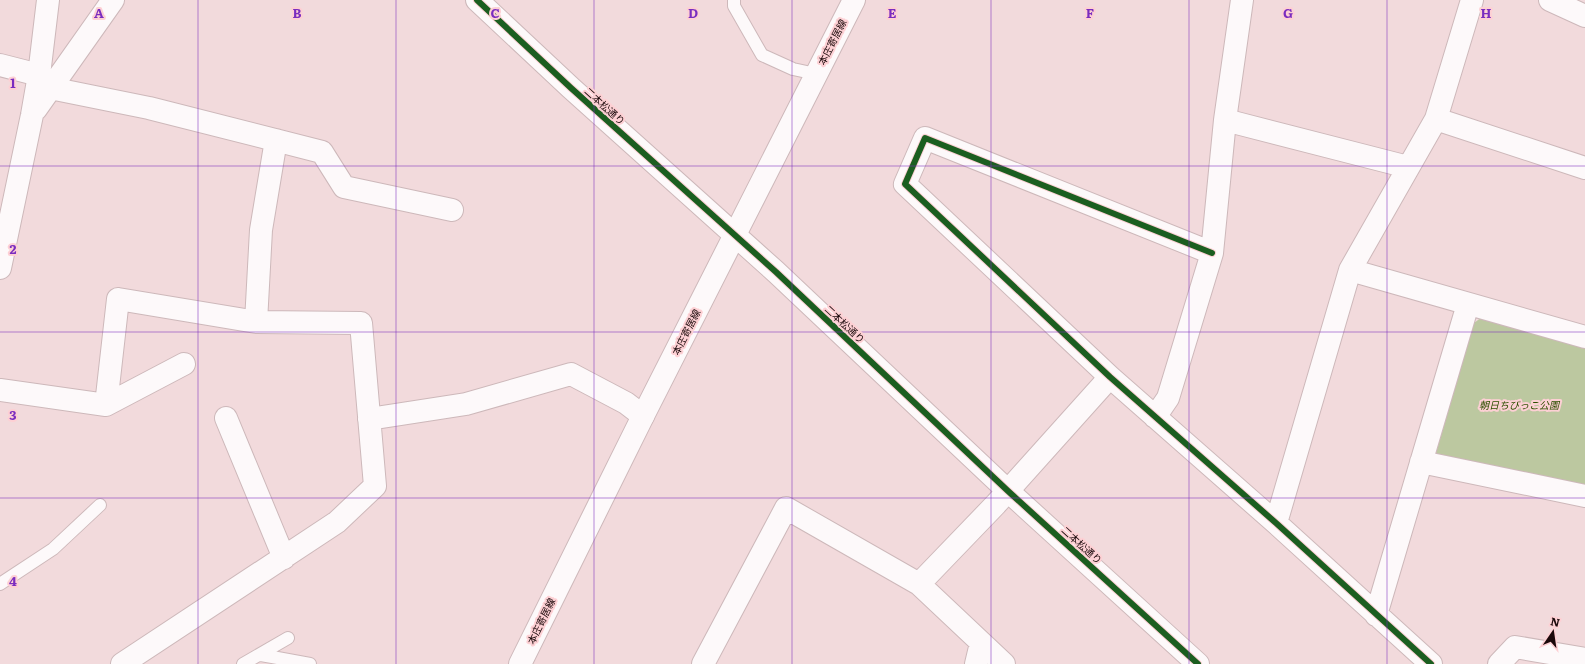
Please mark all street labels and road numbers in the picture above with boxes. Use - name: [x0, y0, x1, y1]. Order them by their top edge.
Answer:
- street label: 本庄寄居線: [814, 16, 850, 67]
- street label: 二本松通り: [582, 83, 629, 128]
- street label: 二本松通り: [822, 301, 869, 346]
- street label: 本庄寄居線: [668, 306, 704, 357]
- street label: 二本松通り: [1059, 522, 1106, 567]
- street label: 本庄寄居線: [523, 595, 558, 647]

